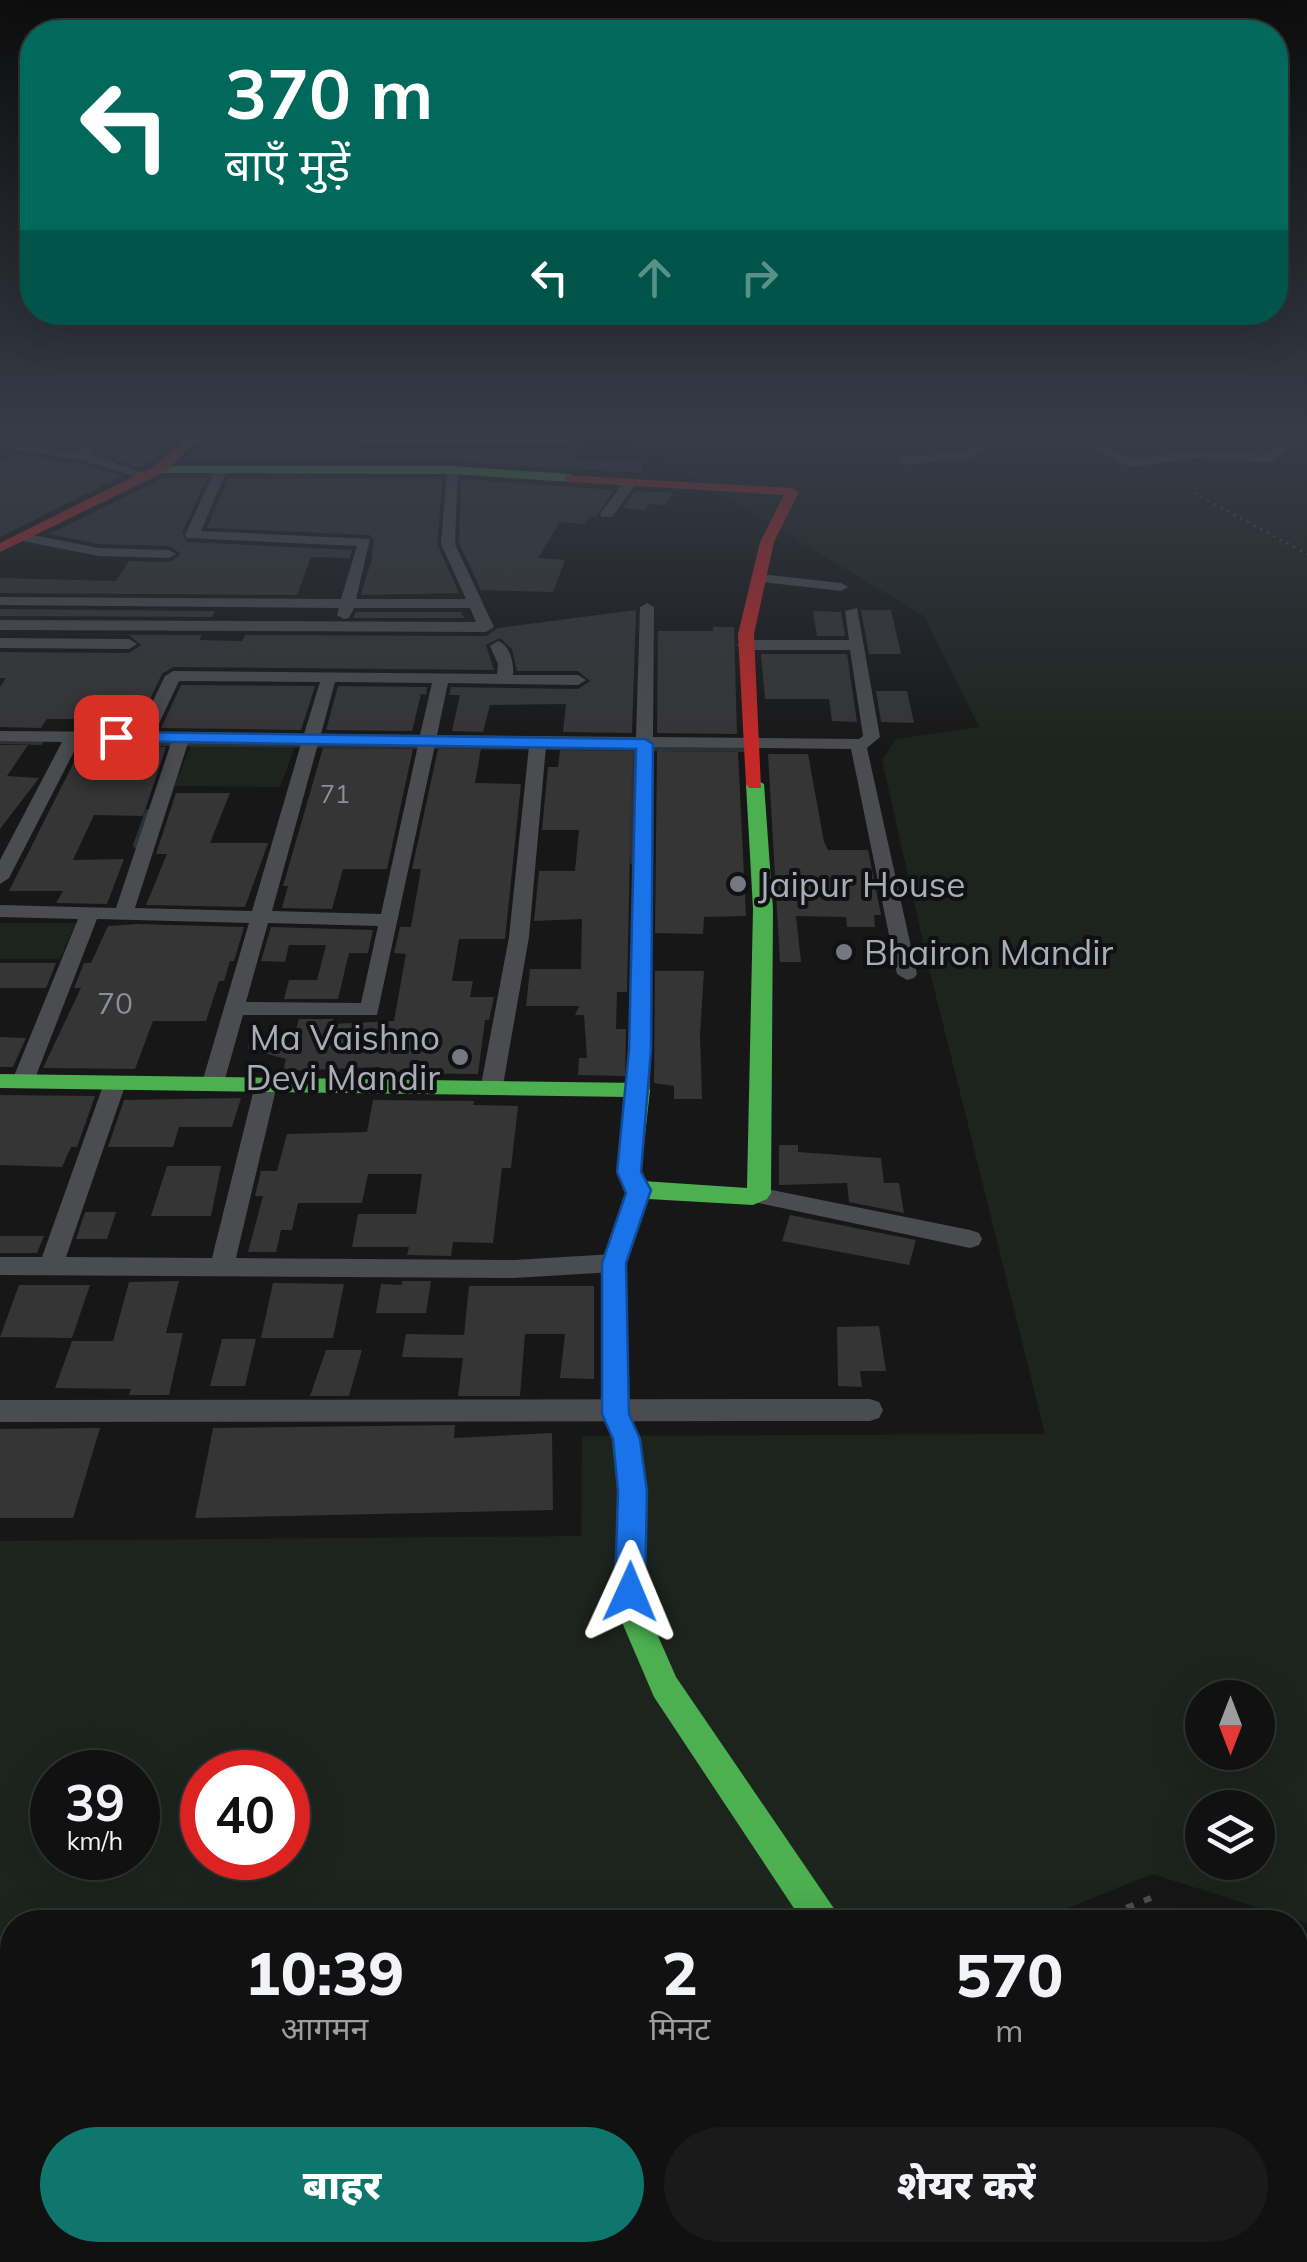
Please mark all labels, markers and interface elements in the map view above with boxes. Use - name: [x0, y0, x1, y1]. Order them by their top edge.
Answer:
- text: 370 m: [225, 49, 433, 137]
- icon: left: [60, 60, 190, 190]
- text: बाएँ मुड़ें: [225, 136, 350, 192]
- icon: left: [522, 250, 577, 305]
- icon: ahead: [627, 250, 682, 305]
- icon: right: [732, 250, 787, 305]
- pin: [74, 695, 159, 780]
- icon: arrive: [89, 710, 144, 765]
- house number: 71: [320, 778, 350, 809]
- place label: Jaipur House: [758, 862, 965, 906]
- marker: Jaipur House: [727, 873, 749, 895]
- place label: Bhairon Mandir: [864, 930, 1114, 974]
- marker: Bhairon Mandir: [833, 941, 855, 963]
- house number: 70: [97, 984, 133, 1022]
- place label: Ma Vaishno Devi Mandir: [245, 1015, 440, 1099]
- marker: Ma Vaishno Devi Mandir: [449, 1046, 471, 1068]
- position arrow: [578, 1540, 682, 1644]
- north arrow: [1185, 1680, 1275, 1770]
- map controls: [1185, 1680, 1275, 1880]
- speed limit sign: 40: [180, 1750, 310, 1880]
- text: 39: [65, 1771, 125, 1834]
- button: layers: [1185, 1790, 1275, 1880]
- text: km/h: [67, 1825, 123, 1856]
- text: 10:39: [245, 1935, 404, 2010]
- text: 2: [662, 1935, 698, 2010]
- text: 570: [955, 1937, 1063, 2012]
- text: आगमन: [281, 2008, 368, 2048]
- text: मिनट: [649, 2008, 710, 2048]
- text: m: [995, 2010, 1023, 2050]
- button: बाहर: [40, 2127, 644, 2242]
- button: शेयर करें: [664, 2127, 1268, 2242]

